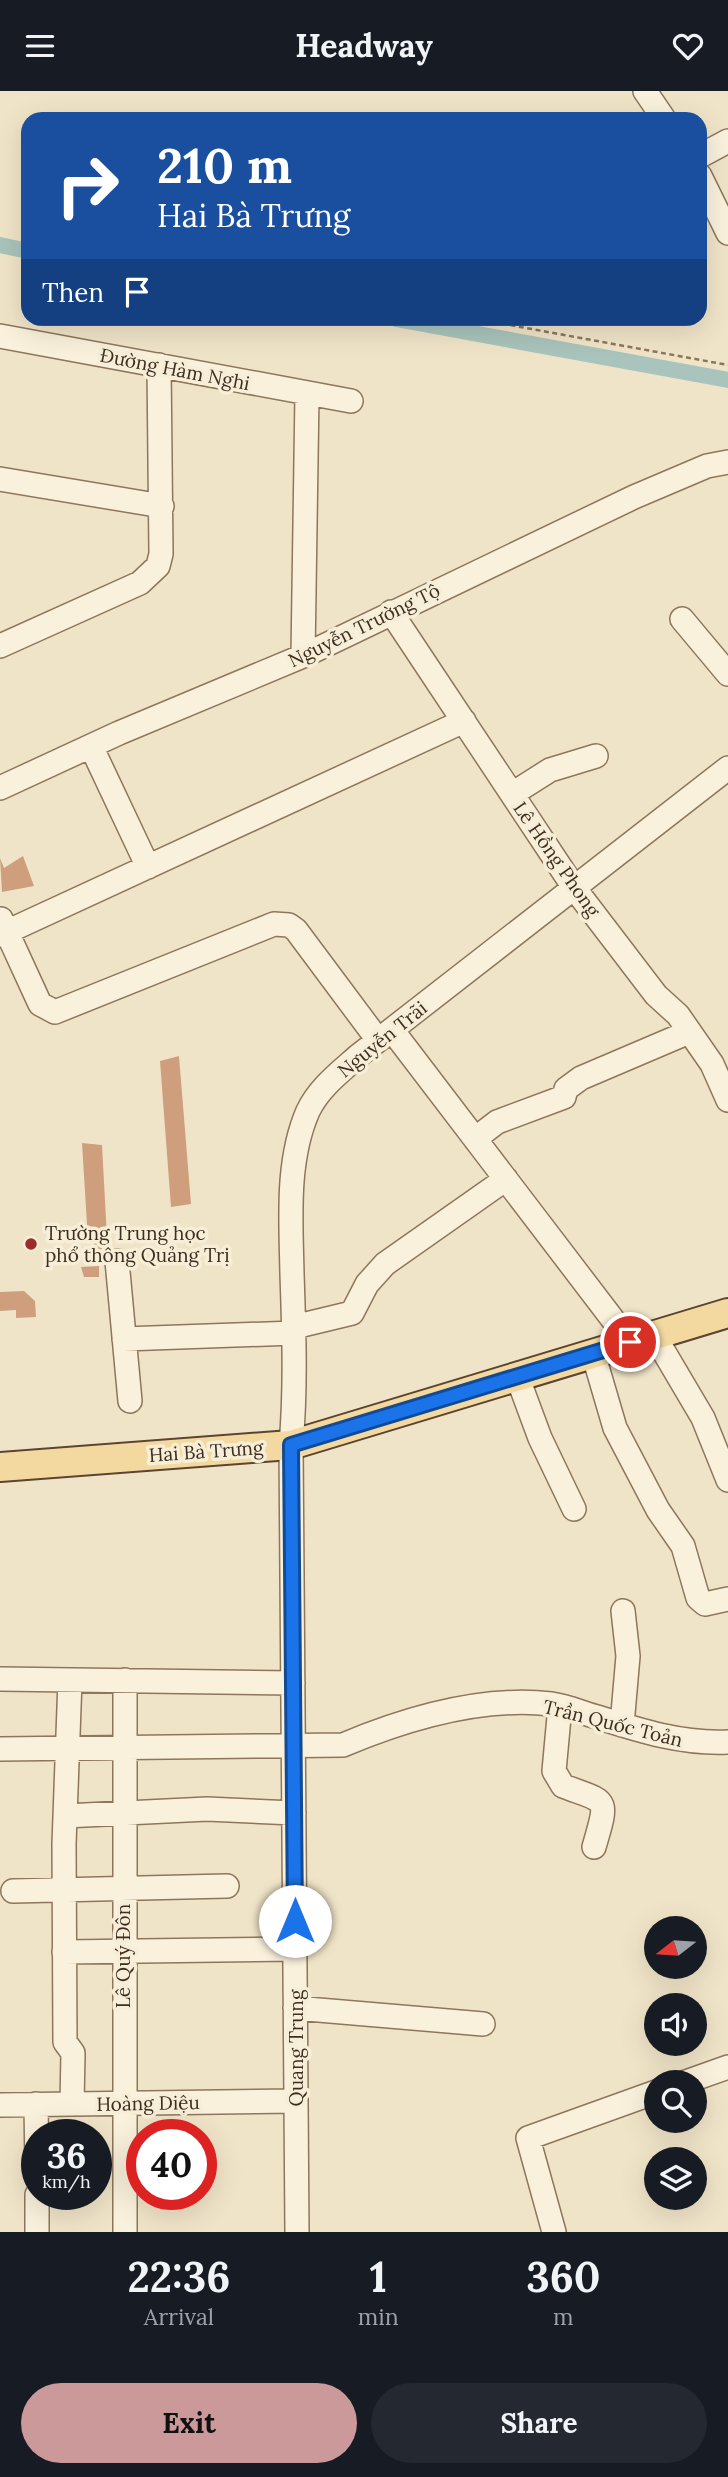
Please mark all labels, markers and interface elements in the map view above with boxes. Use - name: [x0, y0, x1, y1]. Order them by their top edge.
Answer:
- text: Headway: [295, 25, 433, 66]
- icon: menu: [21, 27, 59, 65]
- icon: heart: [669, 27, 707, 65]
- text: 210 m: [157, 134, 292, 196]
- icon: right: [42, 140, 133, 231]
- text: Hai Bà Trưng: [157, 195, 351, 236]
- icon: arrive: [118, 273, 156, 311]
- text: Then: [42, 276, 104, 309]
- street label: Đường Hàm Nghi: [98, 343, 252, 395]
- street label: Nguyễn Trường Tộ: [284, 578, 444, 672]
- street label: Lê Hồng Phong: [508, 797, 606, 922]
- street label: Nguyễn Trãi: [332, 996, 432, 1082]
- place label: Trường Trung học phổ thông Quảng Trị: [45, 1221, 229, 1267]
- marker: Trường Trung học phổ thông Quảng Trị: [23, 1236, 39, 1252]
- pin: [600, 1312, 660, 1372]
- icon: arrive: [611, 1323, 649, 1361]
- street label: Hai Bà Trưng: [148, 1435, 265, 1467]
- street label: Trần Quốc Toản: [541, 1694, 685, 1752]
- position arrow: [258, 1884, 332, 1958]
- street label: Lê Quý Đôn: [111, 1904, 135, 2008]
- north arrow: [644, 1916, 707, 1979]
- map controls: [644, 1916, 707, 2210]
- street label: Quang Trung: [284, 1989, 308, 2106]
- button: sound: [644, 1993, 707, 2056]
- button: search: [644, 2070, 707, 2133]
- street label: Hoàng Diệu: [96, 2090, 200, 2116]
- speed limit sign: 40: [126, 2119, 217, 2210]
- text: 36: [47, 2133, 86, 2178]
- button: layers: [644, 2147, 707, 2210]
- text: km/h: [42, 2170, 91, 2193]
- text: 22:36: [127, 2250, 230, 2304]
- text: 1: [370, 2250, 387, 2304]
- text: 360: [526, 2250, 601, 2304]
- text: Arrival: [144, 2302, 214, 2331]
- text: min: [358, 2302, 399, 2331]
- text: m: [553, 2302, 574, 2331]
- button: Exit: [21, 2383, 357, 2463]
- button: Share: [371, 2383, 707, 2463]

